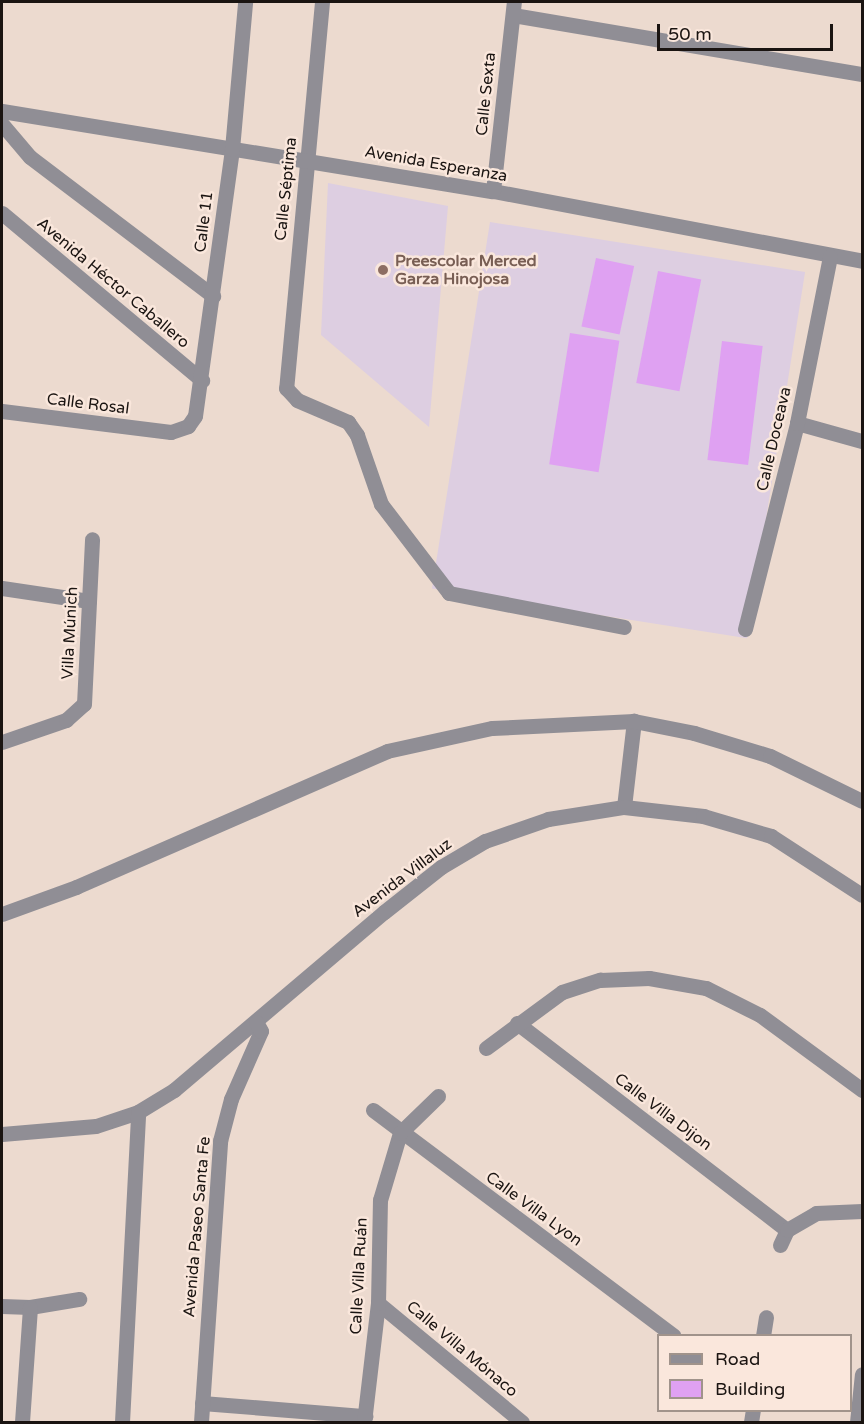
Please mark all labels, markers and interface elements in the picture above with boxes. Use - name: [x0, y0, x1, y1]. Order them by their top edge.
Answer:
- scale bar: [660, 12, 836, 50]
- text: 50 m: [668, 23, 712, 45]
- street label: Calle Sexta: [472, 51, 500, 137]
- street label: Calle Séptima: [271, 136, 301, 242]
- street label: Avenida Esperanza: [363, 142, 509, 186]
- street label: Calle 11: [191, 190, 217, 254]
- street label: Avenida Héctor Caballero: [33, 214, 193, 352]
- place label: Preescolar Merced Garza Hinojosa: [395, 251, 537, 289]
- marker: Preescolar Merced Garza Hinojosa: [376, 263, 390, 277]
- street label: Calle Doceava: [753, 385, 795, 493]
- street label: Calle Rosal: [46, 389, 130, 419]
- street label: Villa Múnich: [58, 586, 82, 680]
- street label: Avenida Villaluz: [349, 834, 455, 922]
- street label: Calle Villa Dijon: [611, 1069, 715, 1155]
- street label: Avenida Paseo Santa Fe: [180, 1136, 214, 1318]
- street label: Calle Villa Lyon: [482, 1168, 586, 1250]
- street label: Calle Villa Ruán: [346, 1217, 372, 1335]
- street label: Calle Villa Mónaco: [403, 1297, 521, 1401]
- legend: [657, 1334, 852, 1412]
- text: Road: [715, 1348, 760, 1370]
- text: Building: [715, 1378, 785, 1400]

